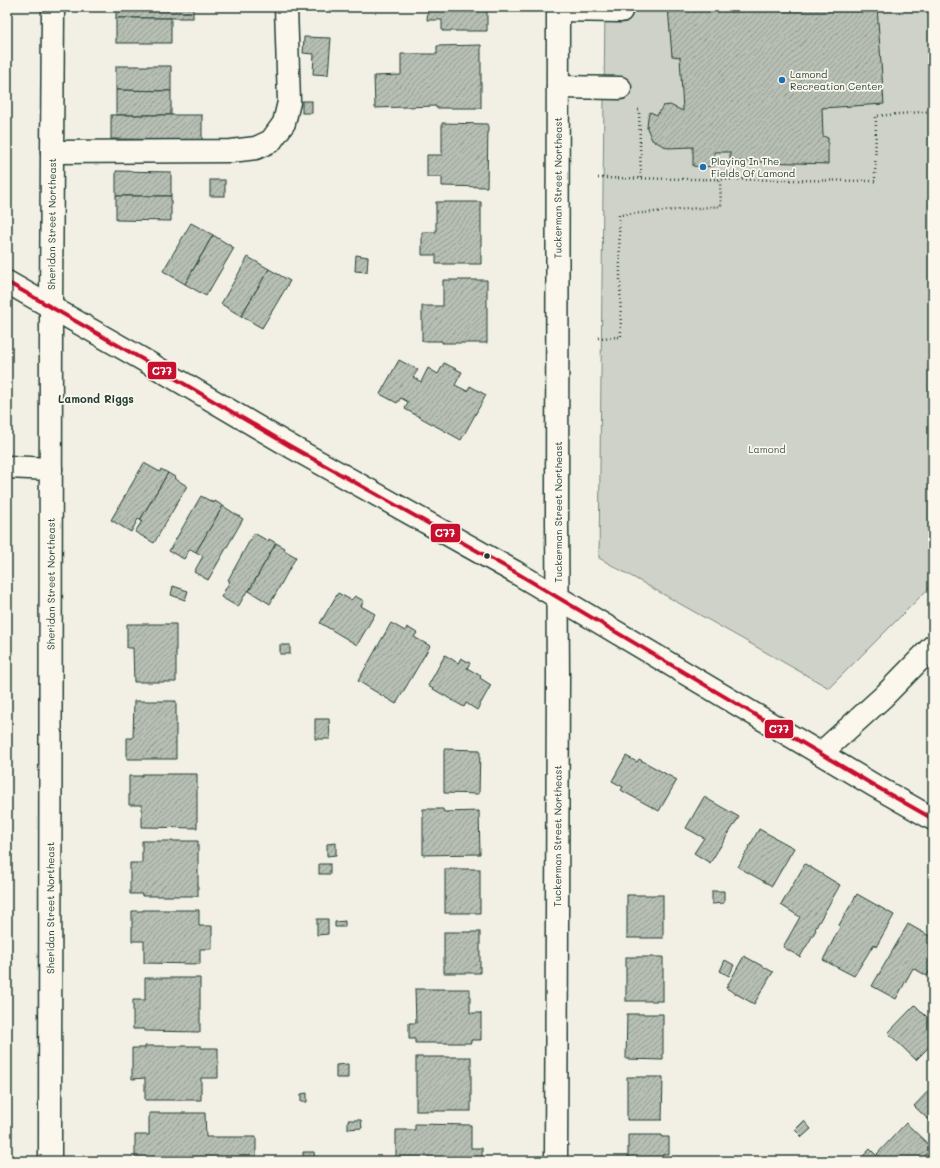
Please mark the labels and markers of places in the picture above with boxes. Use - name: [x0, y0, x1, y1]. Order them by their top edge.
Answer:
- place label: Lamond Recreation Center: [790, 67, 883, 93]
- marker: Lamond Recreation Center: [777, 75, 787, 85]
- place label: Playing In The Fields Of Lamond: [711, 154, 795, 180]
- marker: Playing In The Fields Of Lamond: [698, 162, 708, 172]
- unlabelled marker: [482, 551, 492, 561]

